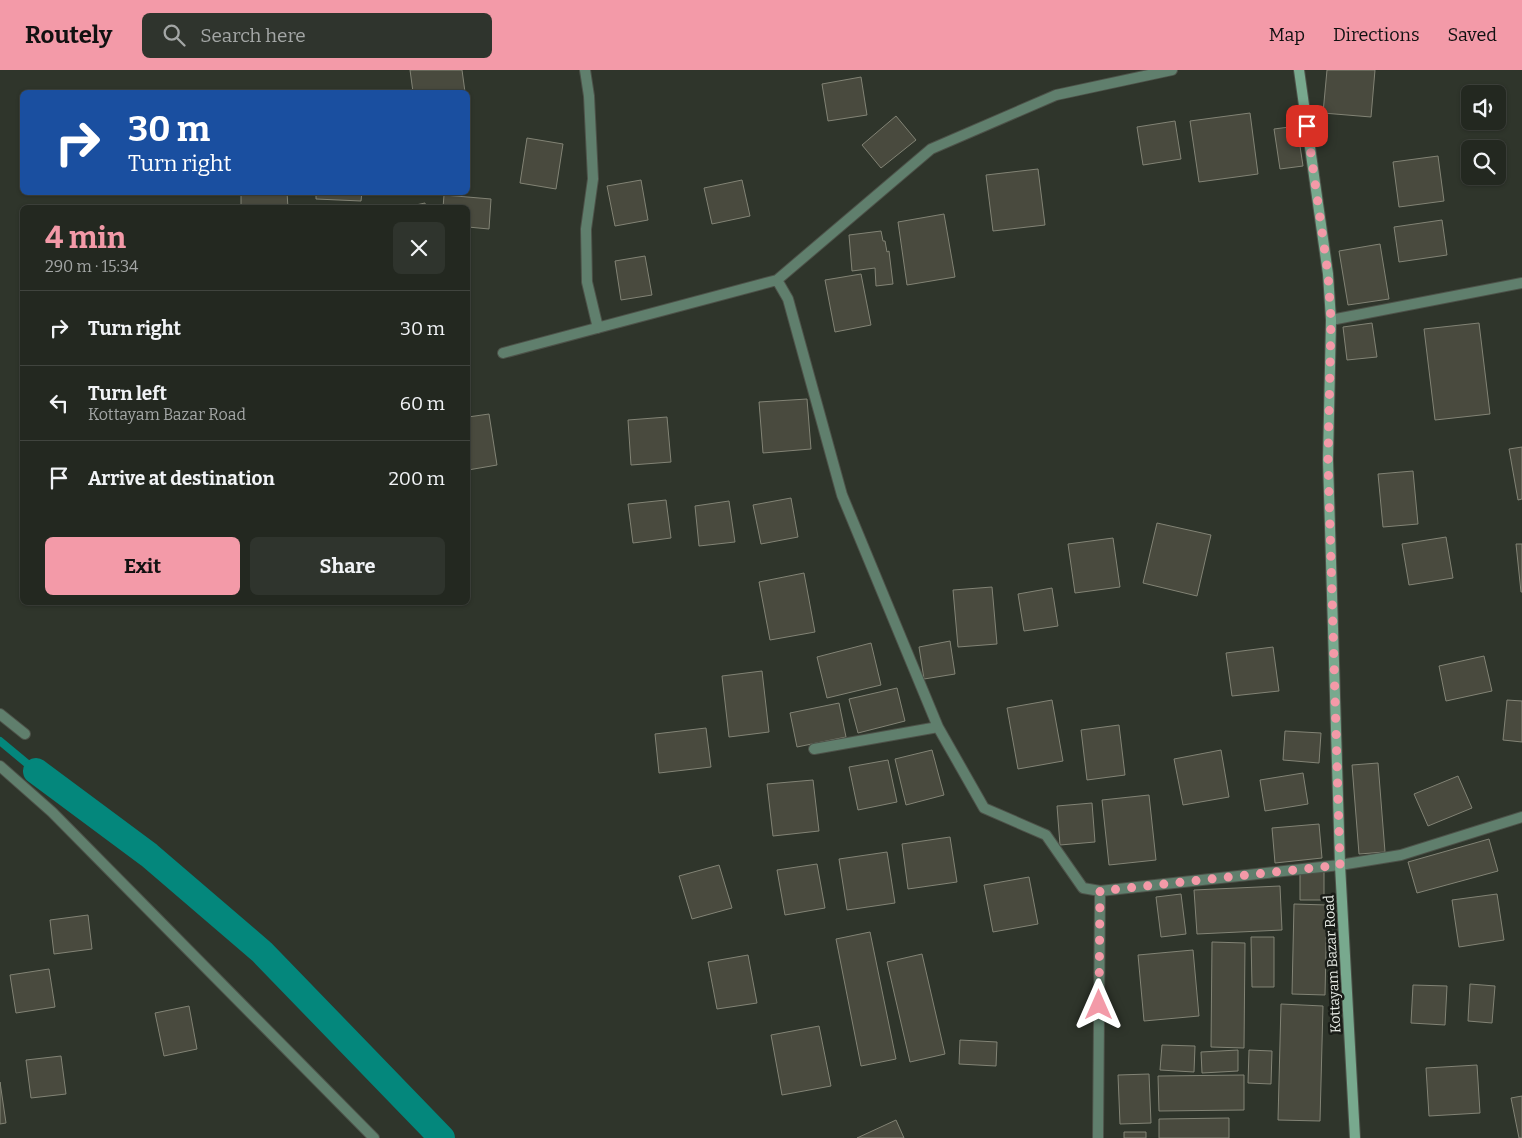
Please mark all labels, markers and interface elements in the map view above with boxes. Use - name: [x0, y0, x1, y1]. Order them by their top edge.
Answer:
- search box: [142, 13, 492, 58]
- text: Routely: [25, 21, 112, 49]
- icon: search: [160, 21, 188, 49]
- text: Search here: [200, 24, 306, 47]
- text: Map: [1269, 24, 1305, 46]
- text: Directions: [1333, 24, 1420, 46]
- text: Saved: [1448, 24, 1497, 46]
- map controls: [1461, 85, 1506, 185]
- button: sound: [1461, 85, 1506, 130]
- pin: [1286, 105, 1328, 147]
- text: 30 m: [128, 108, 210, 150]
- icon: right: [45, 110, 110, 175]
- icon: arrive: [1293, 112, 1321, 140]
- button: search: [1461, 140, 1506, 185]
- text: Turn right: [128, 150, 231, 177]
- text: 4 min: [45, 220, 126, 256]
- button: close: [393, 222, 445, 274]
- text: 290 m · 15:34: [45, 257, 138, 276]
- icon: right: [45, 314, 73, 342]
- text: Turn right: [88, 317, 181, 340]
- text: 30 m: [400, 317, 445, 340]
- text: Turn left: [88, 382, 167, 405]
- icon: left: [45, 389, 73, 417]
- text: 60 m: [400, 392, 445, 415]
- text: Kottayam Bazar Road: [88, 405, 246, 424]
- icon: arrive: [45, 464, 73, 492]
- text: Arrive at destination: [88, 467, 275, 490]
- text: 200 m: [388, 467, 445, 490]
- button: Exit: [45, 537, 240, 595]
- button: Share: [250, 537, 445, 595]
- street label: Kottayam Bazar Road: [1320, 895, 1345, 1033]
- position arrow: [1072, 978, 1124, 1030]

